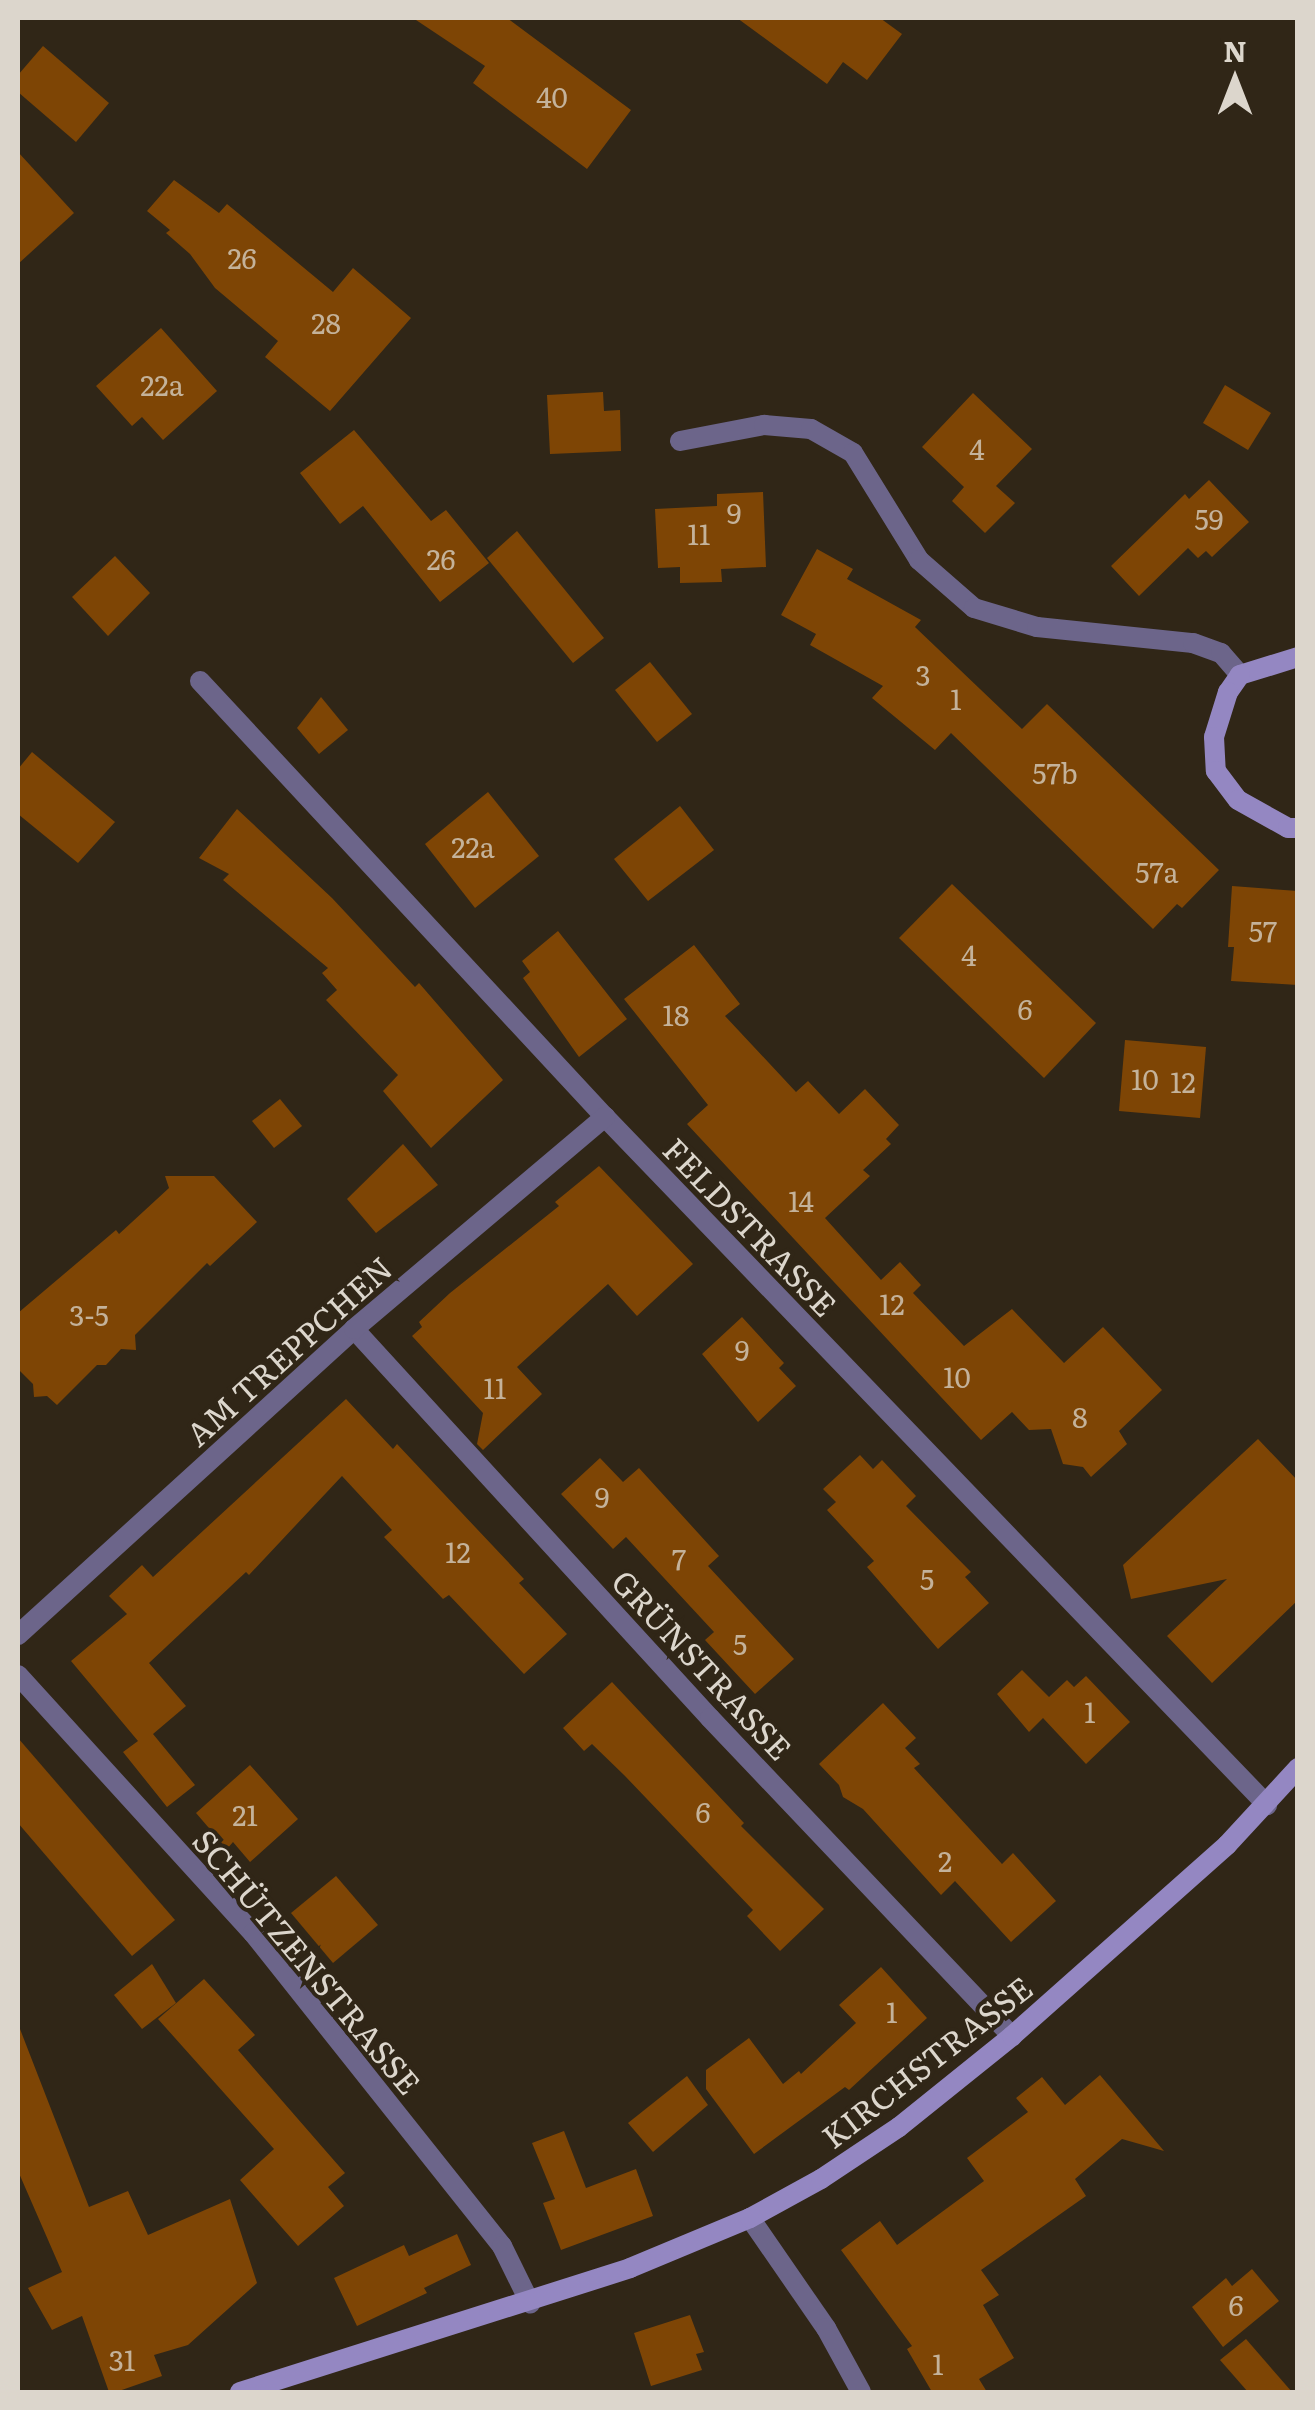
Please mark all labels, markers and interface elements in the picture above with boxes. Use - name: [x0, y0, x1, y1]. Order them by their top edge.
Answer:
- text: N: [1223, 29, 1247, 71]
- north arrow: [1185, 30, 1285, 130]
- house number: 40: [536, 79, 568, 113]
- house number: 26: [227, 240, 257, 274]
- house number: 28: [311, 305, 341, 339]
- house number: 22a: [140, 367, 184, 401]
- house number: 4: [969, 431, 985, 465]
- house number: 9: [727, 495, 741, 529]
- house number: 59: [1195, 501, 1223, 535]
- house number: 11: [688, 516, 710, 550]
- house number: 26: [426, 541, 456, 575]
- house number: 3: [915, 657, 931, 691]
- house number: 1: [950, 681, 962, 715]
- house number: 57b: [1032, 755, 1078, 789]
- house number: 22a: [451, 829, 495, 863]
- house number: 57a: [1135, 854, 1179, 888]
- house number: 57: [1249, 913, 1277, 947]
- house number: 4: [961, 937, 977, 971]
- house number: 6: [1017, 991, 1033, 1025]
- house number: 18: [663, 997, 689, 1031]
- house number: 10: [1131, 1061, 1159, 1095]
- house number: 12: [1170, 1064, 1196, 1098]
- street label: FELDSTRASSE: [656, 1129, 846, 1323]
- house number: 14: [788, 1183, 814, 1217]
- street label: AM TREPPCHEN: [177, 1247, 399, 1453]
- house number: 12: [879, 1286, 905, 1320]
- house number: 3-5: [69, 1297, 109, 1331]
- house number: 9: [735, 1332, 749, 1366]
- house number: 10: [943, 1359, 971, 1393]
- house number: 11: [484, 1370, 506, 1404]
- house number: 8: [1072, 1399, 1088, 1433]
- house number: 9: [595, 1479, 609, 1513]
- house number: 12: [445, 1534, 471, 1568]
- house number: 7: [672, 1541, 686, 1575]
- street label: GRÜNSTRASSE: [605, 1561, 801, 1767]
- house number: 5: [920, 1561, 934, 1595]
- house number: 5: [733, 1626, 747, 1660]
- house number: 1: [1084, 1694, 1096, 1728]
- house number: 6: [695, 1794, 711, 1828]
- house number: 21: [232, 1797, 258, 1831]
- street label: SCHÜTZENSTRASSE: [186, 1821, 430, 2101]
- house number: 2: [938, 1843, 952, 1877]
- street label: KIRCHSTRASSE: [813, 1967, 1039, 2155]
- house number: 1: [886, 1994, 898, 2028]
- house number: 6: [1228, 2287, 1244, 2321]
- house number: 31: [109, 2342, 135, 2376]
- house number: 1: [932, 2346, 944, 2380]

